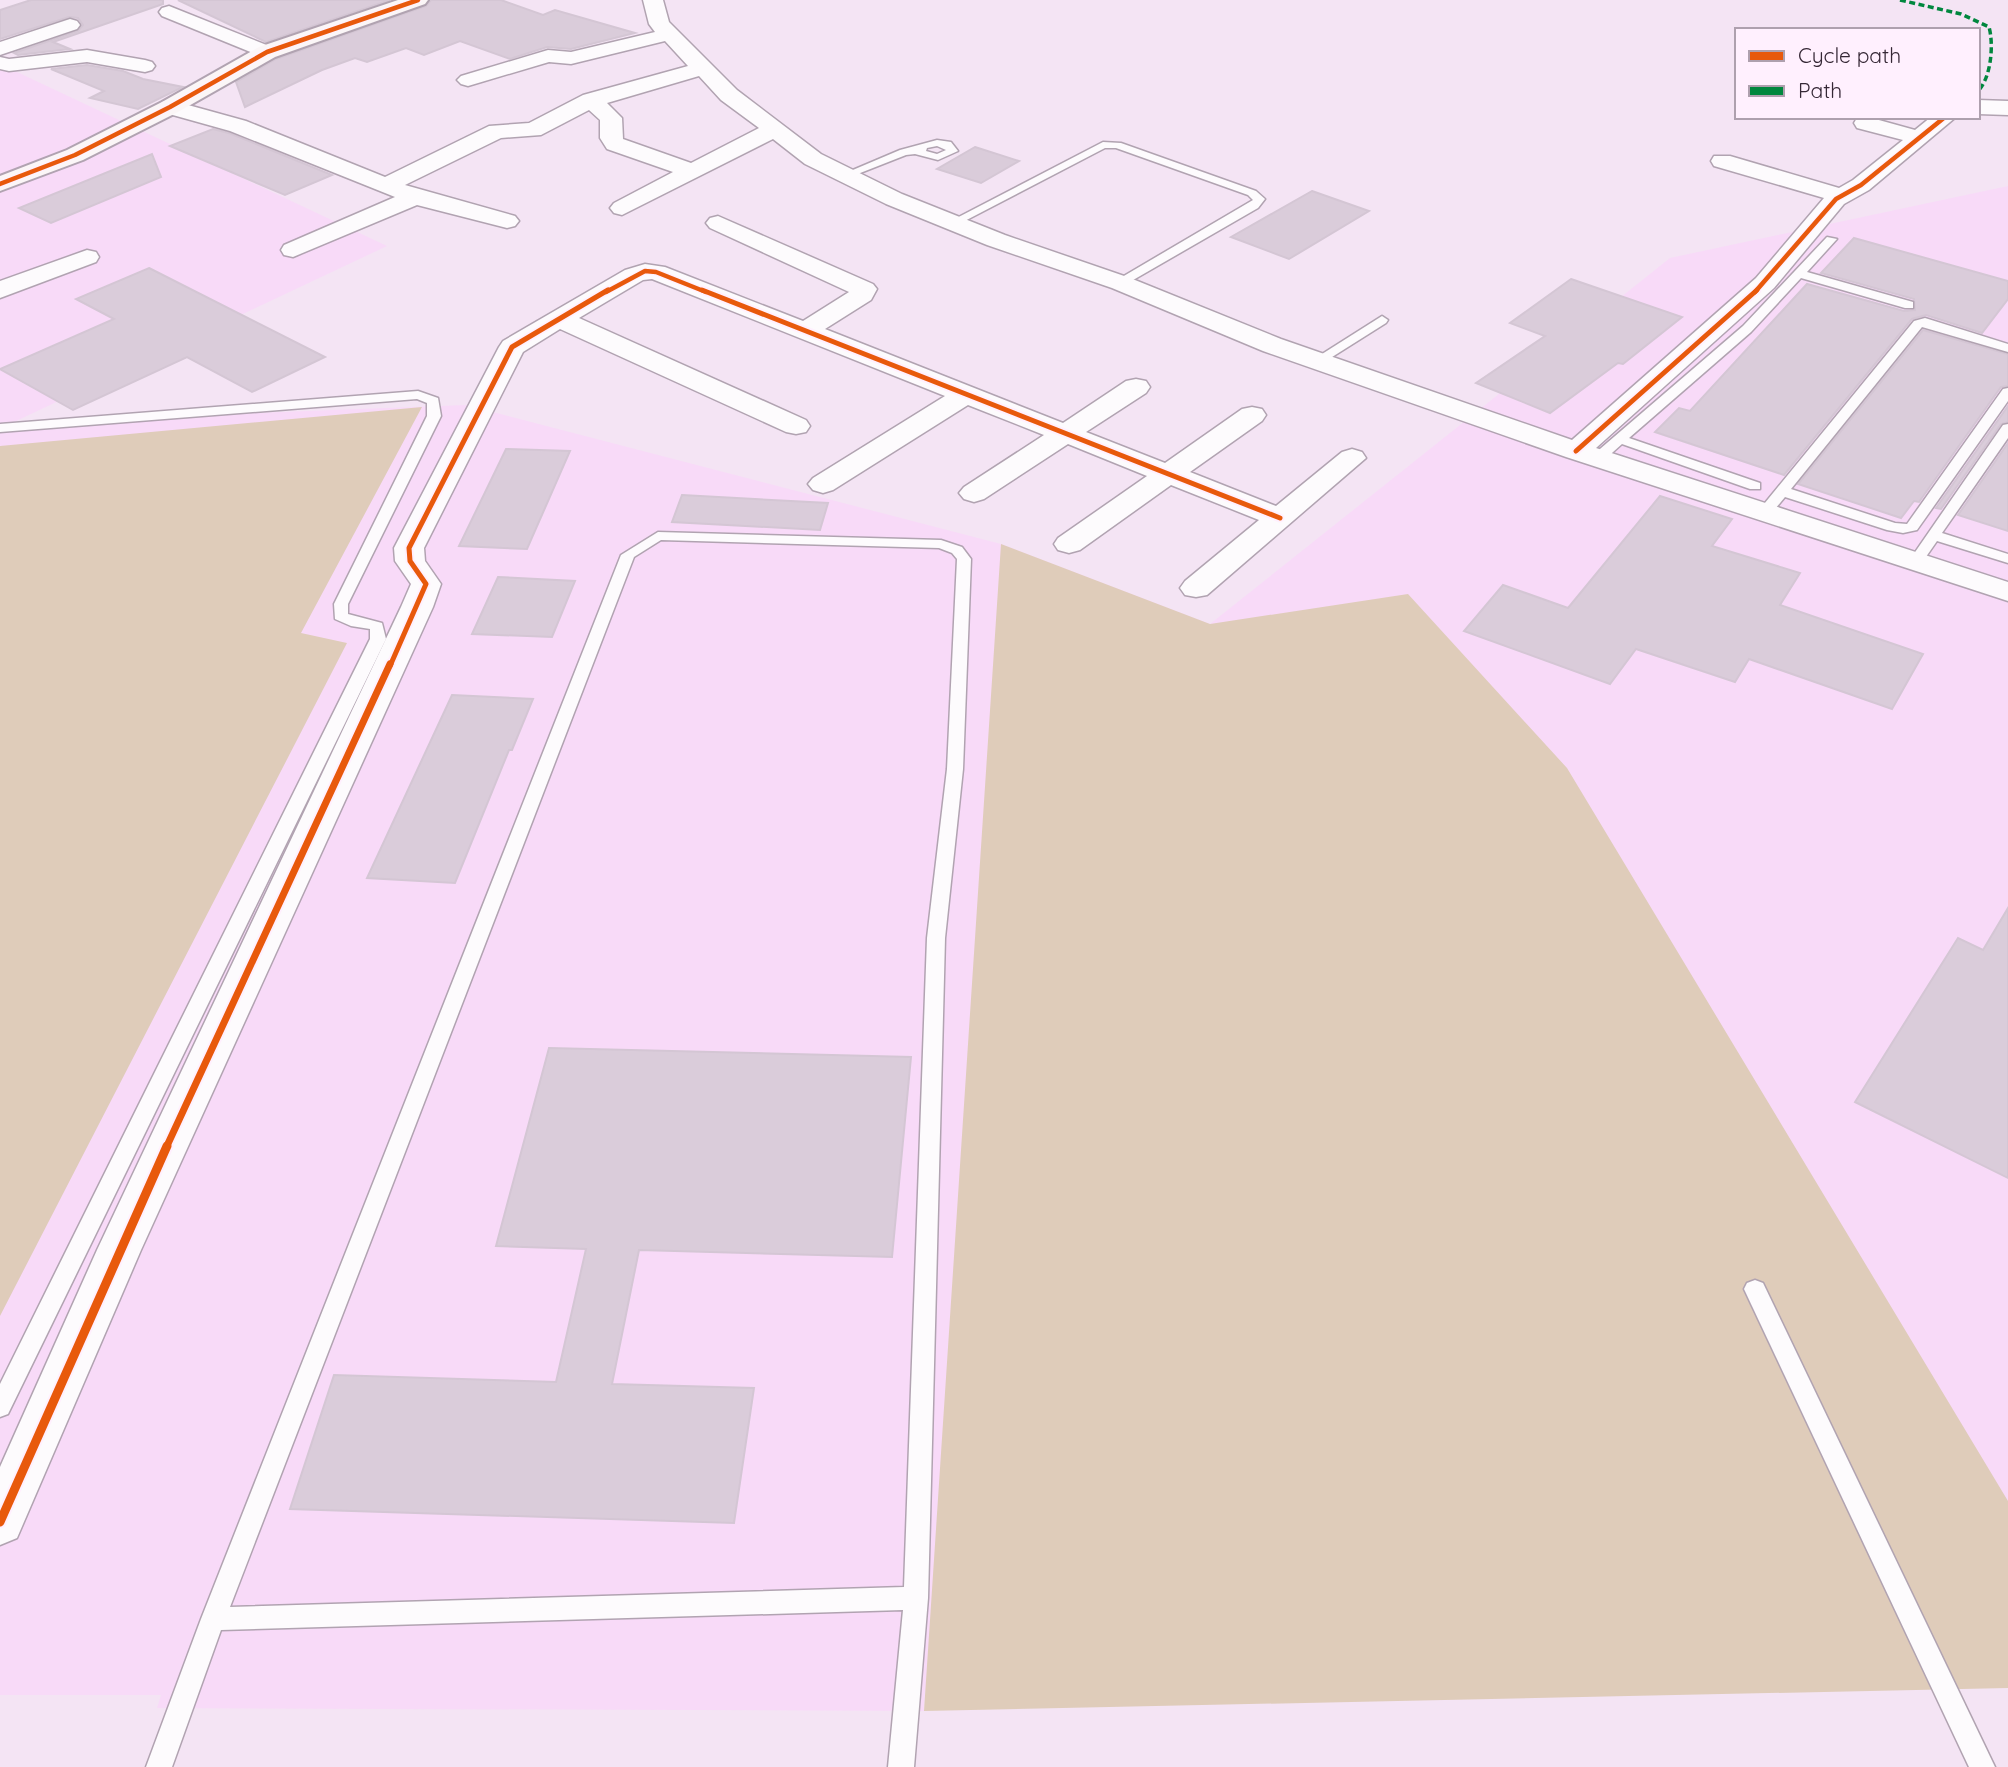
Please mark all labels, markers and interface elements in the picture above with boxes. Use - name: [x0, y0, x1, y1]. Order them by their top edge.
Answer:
- legend: [1735, 28, 1980, 119]
- text: Cycle path: [1798, 42, 1901, 68]
- text: Path: [1798, 77, 1842, 103]

